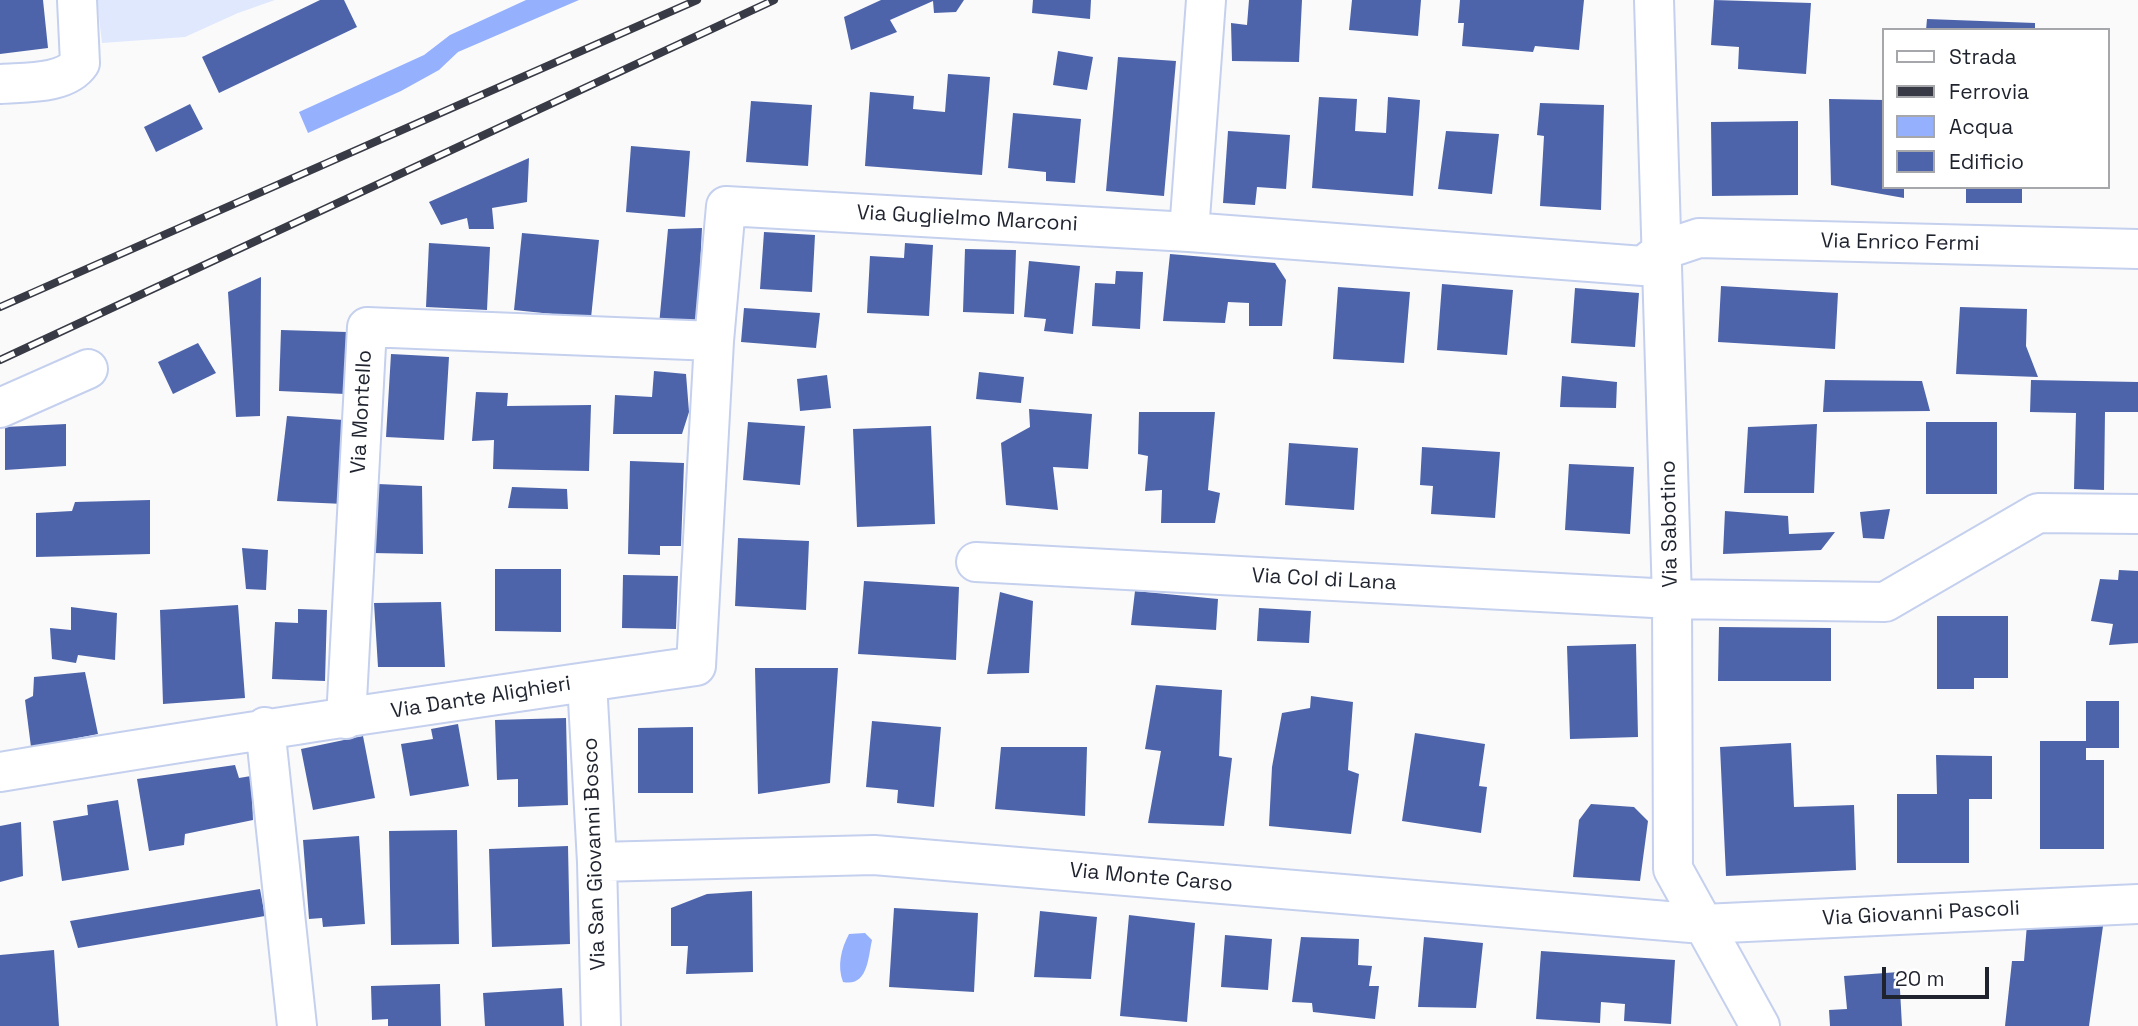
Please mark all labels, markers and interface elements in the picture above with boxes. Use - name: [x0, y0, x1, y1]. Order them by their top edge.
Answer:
- legend: [1882, 28, 2110, 189]
- text: Strada: [1949, 43, 2016, 70]
- text: Ferrovia: [1949, 78, 2029, 105]
- text: Acqua: [1949, 113, 2013, 140]
- text: Edificio: [1949, 148, 2024, 175]
- street label: Via Guglielmo Marconi: [856, 201, 1078, 237]
- street label: Via Enrico Fermi: [1820, 229, 1980, 257]
- street label: Via Montello: [346, 349, 378, 475]
- street label: Via Sabotino: [1656, 460, 1684, 588]
- street label: Via Col di Lana: [1251, 564, 1397, 596]
- street label: Via Dante Alighieri: [389, 671, 573, 725]
- street label: Via San Giovanni Bosco: [578, 737, 612, 971]
- street label: Via Monte Carso: [1068, 858, 1234, 898]
- street label: Via Giovanni Pascoli: [1822, 896, 2020, 932]
- scale bar: [1886, 953, 1993, 997]
- text: 20 m: [1895, 965, 1945, 992]

